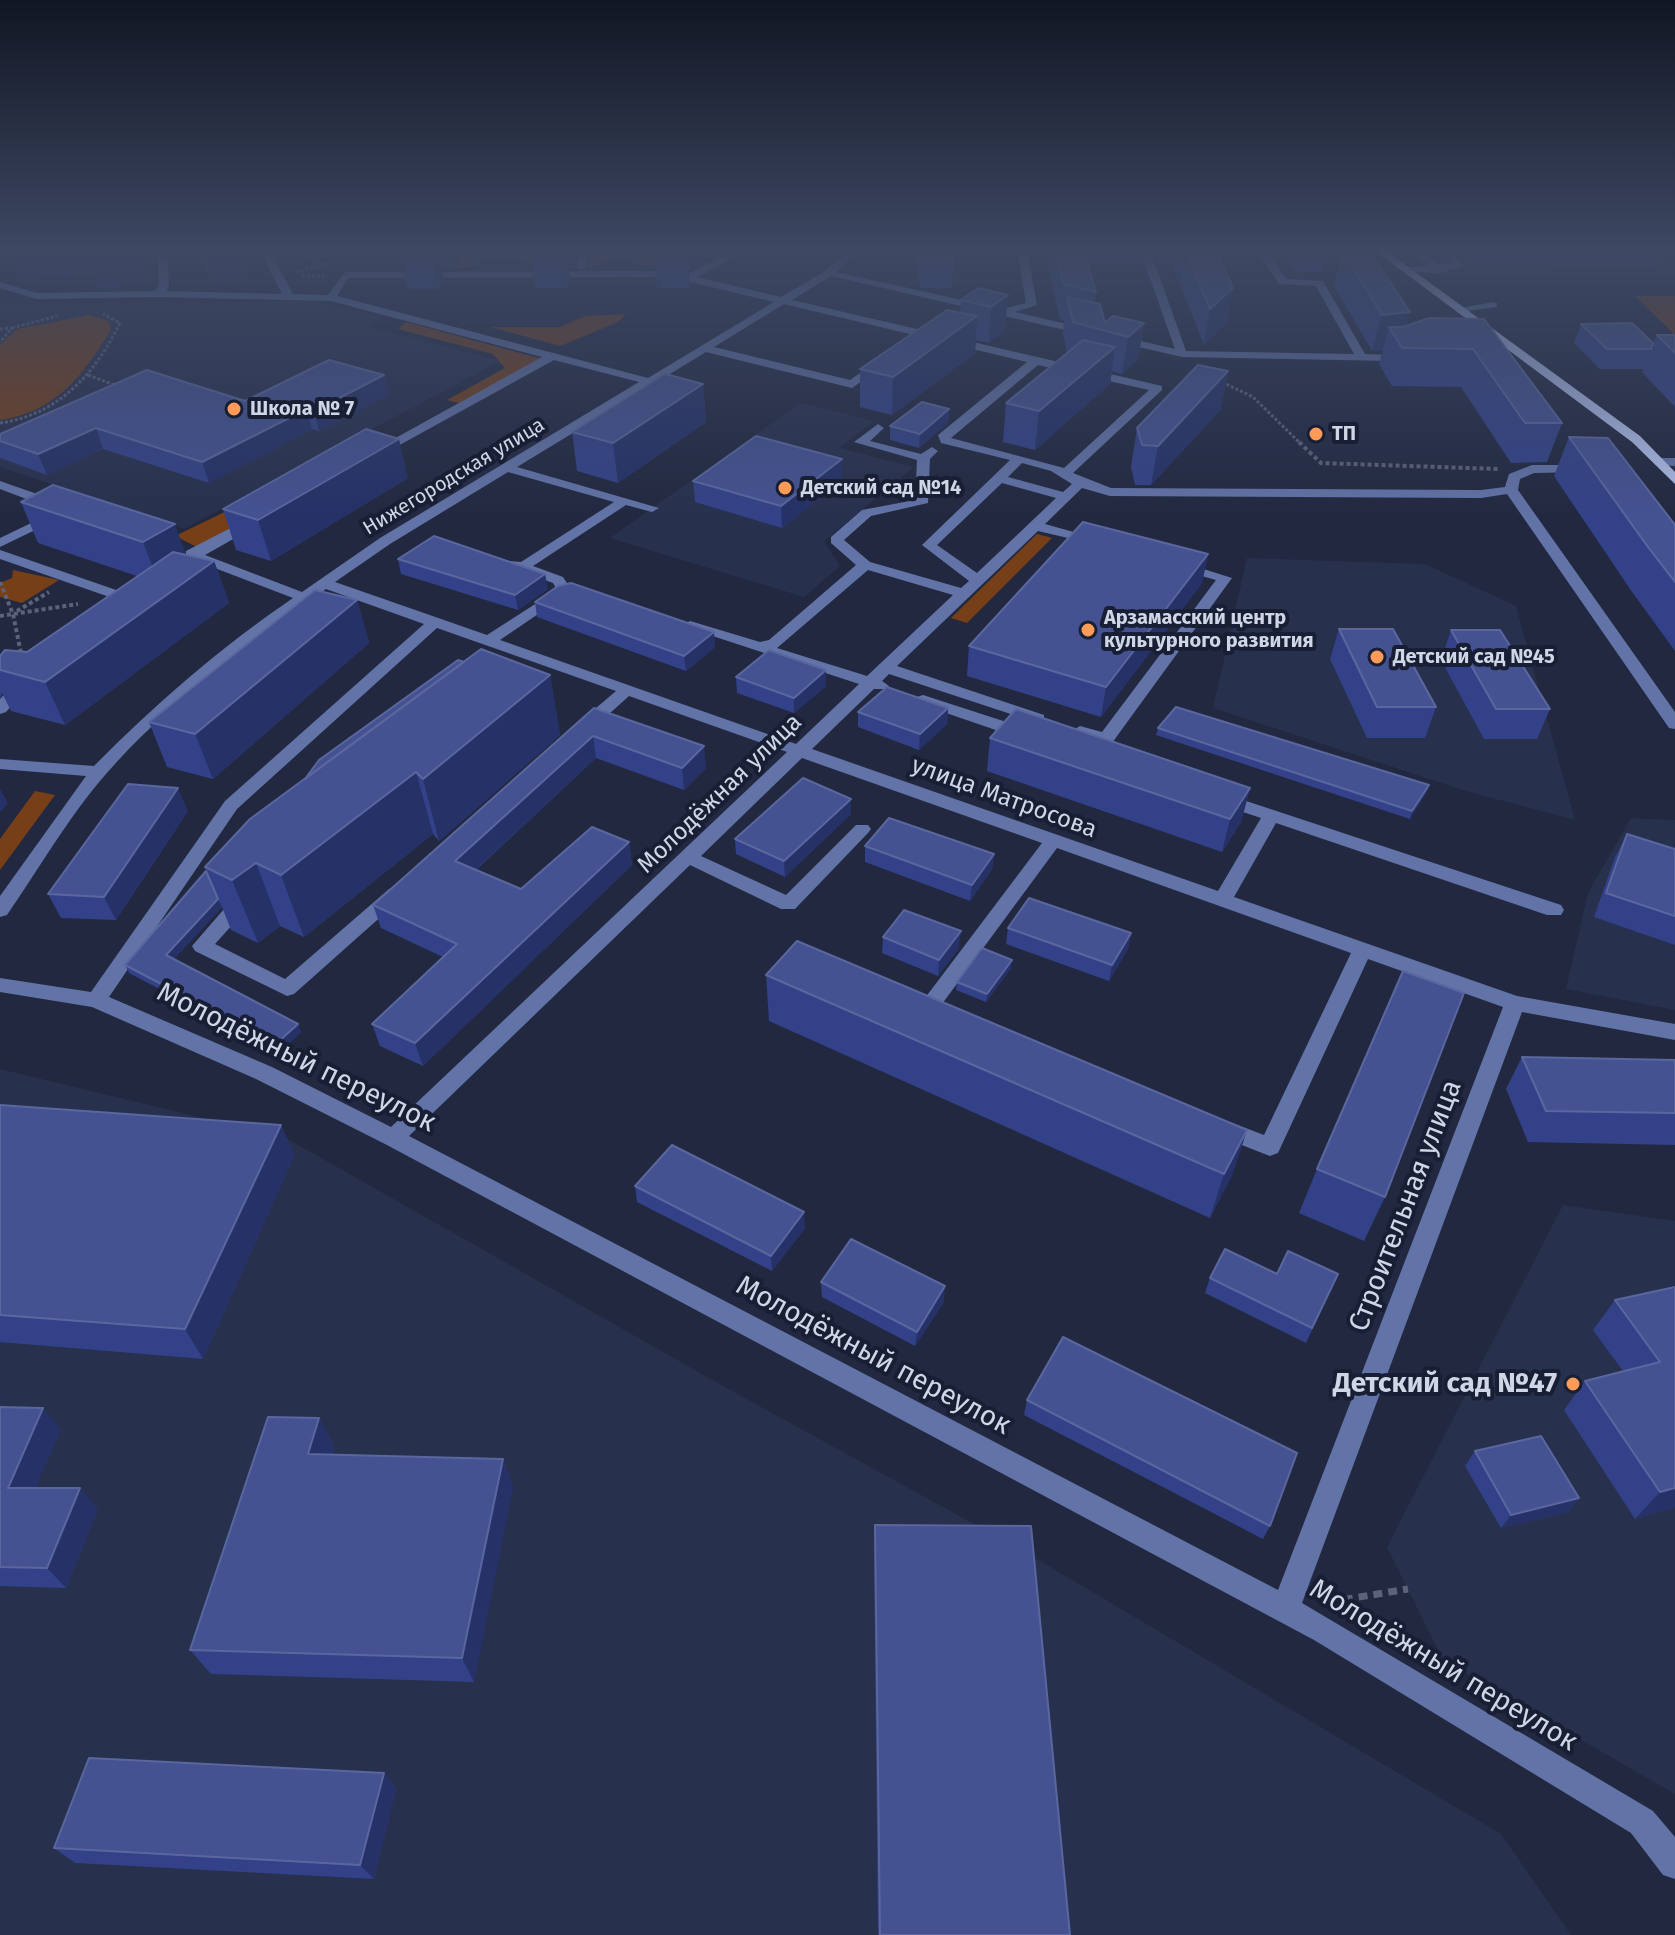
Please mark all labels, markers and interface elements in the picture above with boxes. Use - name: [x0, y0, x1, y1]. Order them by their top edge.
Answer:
- place label: Школа № 7: [250, 397, 354, 421]
- marker: Школа № 7: [225, 400, 243, 418]
- street label: Нижегородская улица: [359, 413, 549, 541]
- place label: ТП: [1332, 422, 1356, 446]
- marker: ТП: [1307, 425, 1325, 443]
- place label: Детский сад №14: [801, 476, 961, 500]
- marker: Детский сад №14: [776, 479, 794, 497]
- place label: Арзамасский центр культурного развития: [1104, 606, 1314, 653]
- marker: Арзамасский центр культурного развития: [1079, 621, 1097, 639]
- place label: Детский сад №45: [1393, 645, 1555, 669]
- marker: Детский сад №45: [1368, 648, 1386, 666]
- street label: Молодёжная улица: [632, 708, 808, 880]
- street label: улица Матросова: [907, 751, 1101, 845]
- street label: Молодёжный переулок: [151, 976, 441, 1140]
- street label: Строительная улица: [1342, 1075, 1470, 1337]
- street label: Молодёжный переулок: [730, 1269, 1016, 1443]
- place label: Детский сад №47: [1333, 1367, 1557, 1401]
- marker: Детский сад №47: [1564, 1375, 1582, 1393]
- street label: Молодёжный переулок: [1303, 1573, 1583, 1759]

